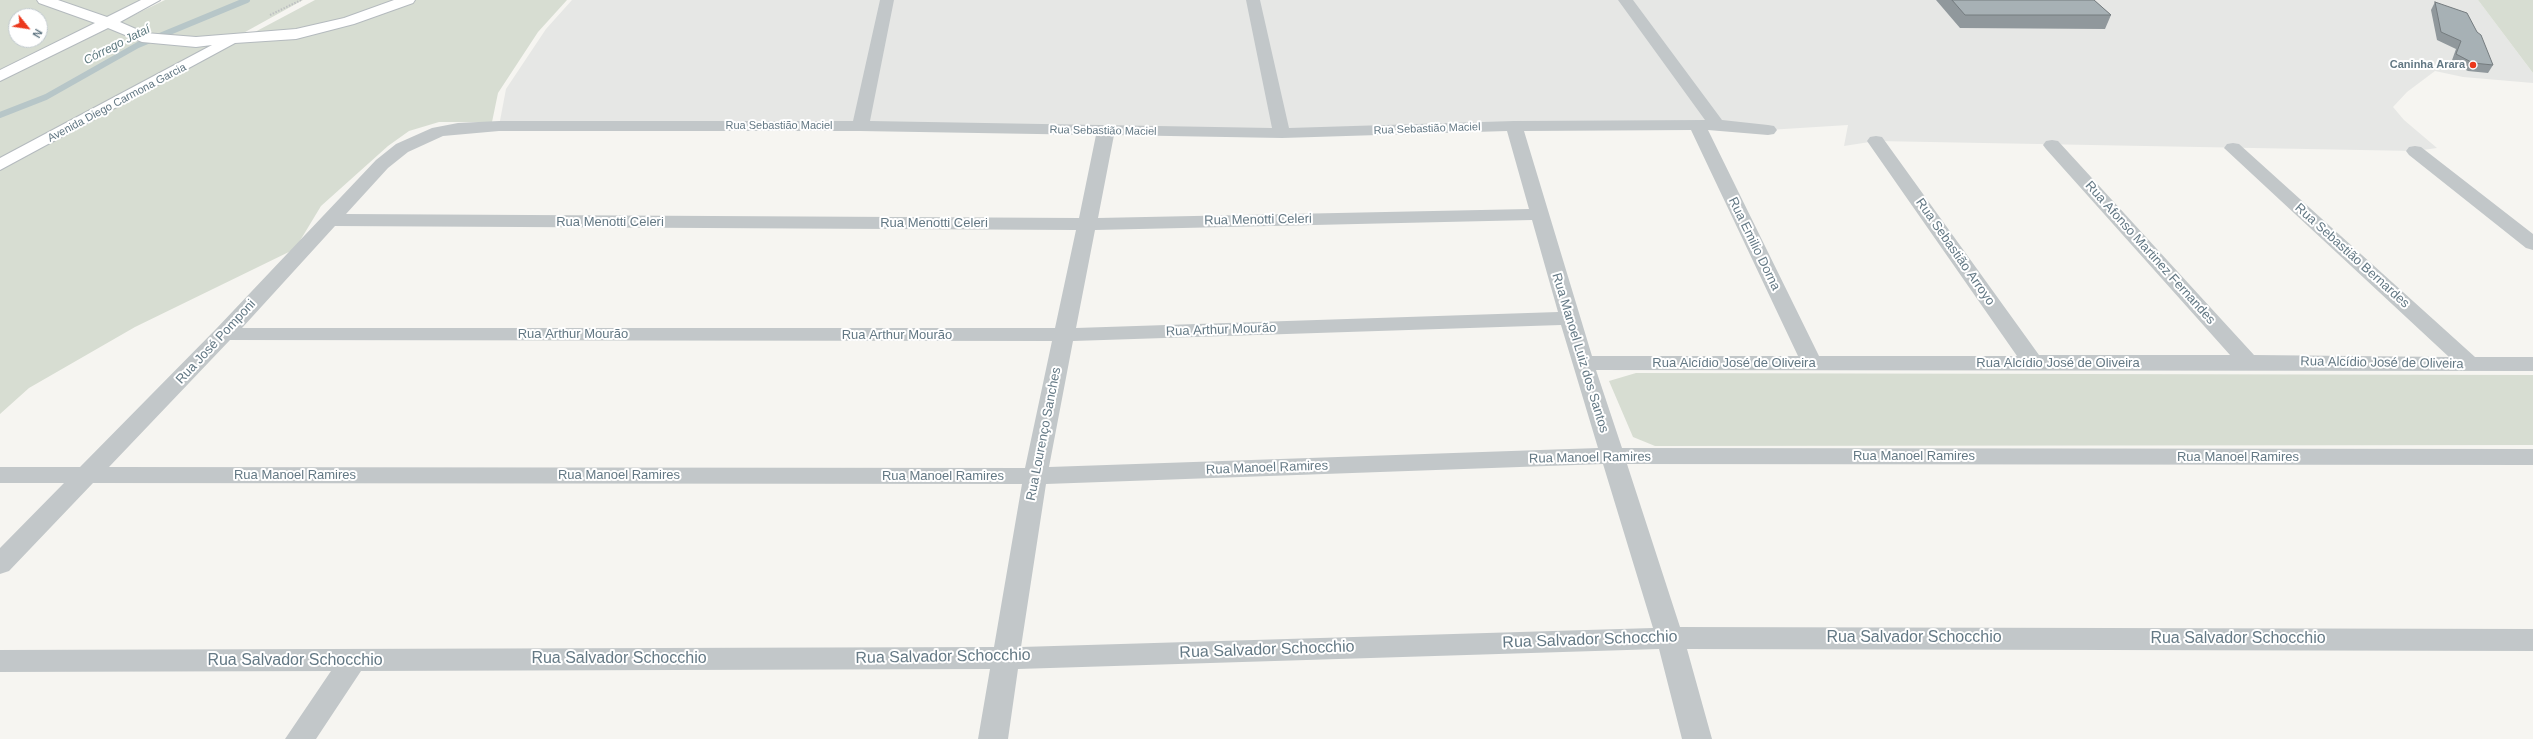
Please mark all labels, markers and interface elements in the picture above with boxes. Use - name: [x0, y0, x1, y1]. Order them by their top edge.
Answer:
- north arrow: [8, 8, 48, 48]
- water label: Córrego Jataí: [81, 22, 153, 68]
- text: N: [30, 27, 45, 40]
- place label: Caninha Arara: [2390, 58, 2465, 72]
- marker: Caninha Arara: [2468, 60, 2478, 70]
- street label: Avenida Diego Carmona Garcia: [45, 61, 189, 145]
- street label: Rua Sebastião Maciel: [725, 119, 833, 133]
- street label: Rua Sebastião Maciel: [1373, 121, 1481, 137]
- street label: Rua Sebastião Maciel: [1049, 123, 1157, 139]
- street label: Rua Afonso Martinez Fernandes: [2082, 178, 2218, 328]
- street label: Rua Emilio Dorna: [1725, 195, 1783, 293]
- street label: Rua Sebastião Arroyo: [1912, 195, 1998, 309]
- street label: Rua Sebastião Bernardes: [2291, 200, 2413, 312]
- street label: Rua Menotti Celeri: [1204, 211, 1312, 229]
- street label: Rua Menotti Celeri: [556, 214, 664, 230]
- street label: Rua Menotti Celeri: [880, 215, 988, 231]
- street label: Rua Manoel Luiz dos Santos: [1548, 271, 1612, 435]
- street label: Rua José Pomponi: [173, 297, 259, 387]
- street label: Rua Arthur Mourão: [1165, 320, 1277, 340]
- street label: Rua Arthur Mourão: [518, 326, 628, 342]
- street label: Rua Arthur Mourão: [842, 327, 952, 343]
- street label: Rua Alcídio José de Oliveira: [2300, 354, 2464, 372]
- street label: Rua Alcídio José de Oliveira: [1652, 355, 1816, 371]
- street label: Rua Alcídio José de Oliveira: [1976, 355, 2140, 371]
- street label: Rua Lourenço Sanches: [1023, 366, 1065, 502]
- street label: Rua Manoel Ramires: [1853, 448, 1975, 464]
- street label: Rua Manoel Ramires: [1529, 449, 1651, 467]
- street label: Rua Manoel Ramires: [2177, 449, 2299, 465]
- street label: Rua Manoel Ramires: [1206, 458, 1328, 478]
- street label: Rua Manoel Ramires: [234, 467, 356, 483]
- street label: Rua Manoel Ramires: [558, 467, 680, 483]
- street label: Rua Manoel Ramires: [882, 468, 1004, 484]
- street label: Rua Salvador Schocchio: [1502, 627, 1678, 653]
- street label: Rua Salvador Schocchio: [1826, 628, 2002, 648]
- street label: Rua Salvador Schocchio: [2150, 629, 2326, 649]
- street label: Rua Salvador Schocchio: [1179, 637, 1355, 663]
- street label: Rua Salvador Schocchio: [855, 646, 1031, 668]
- street label: Rua Salvador Schocchio: [531, 649, 707, 669]
- street label: Rua Salvador Schocchio: [207, 651, 383, 671]

